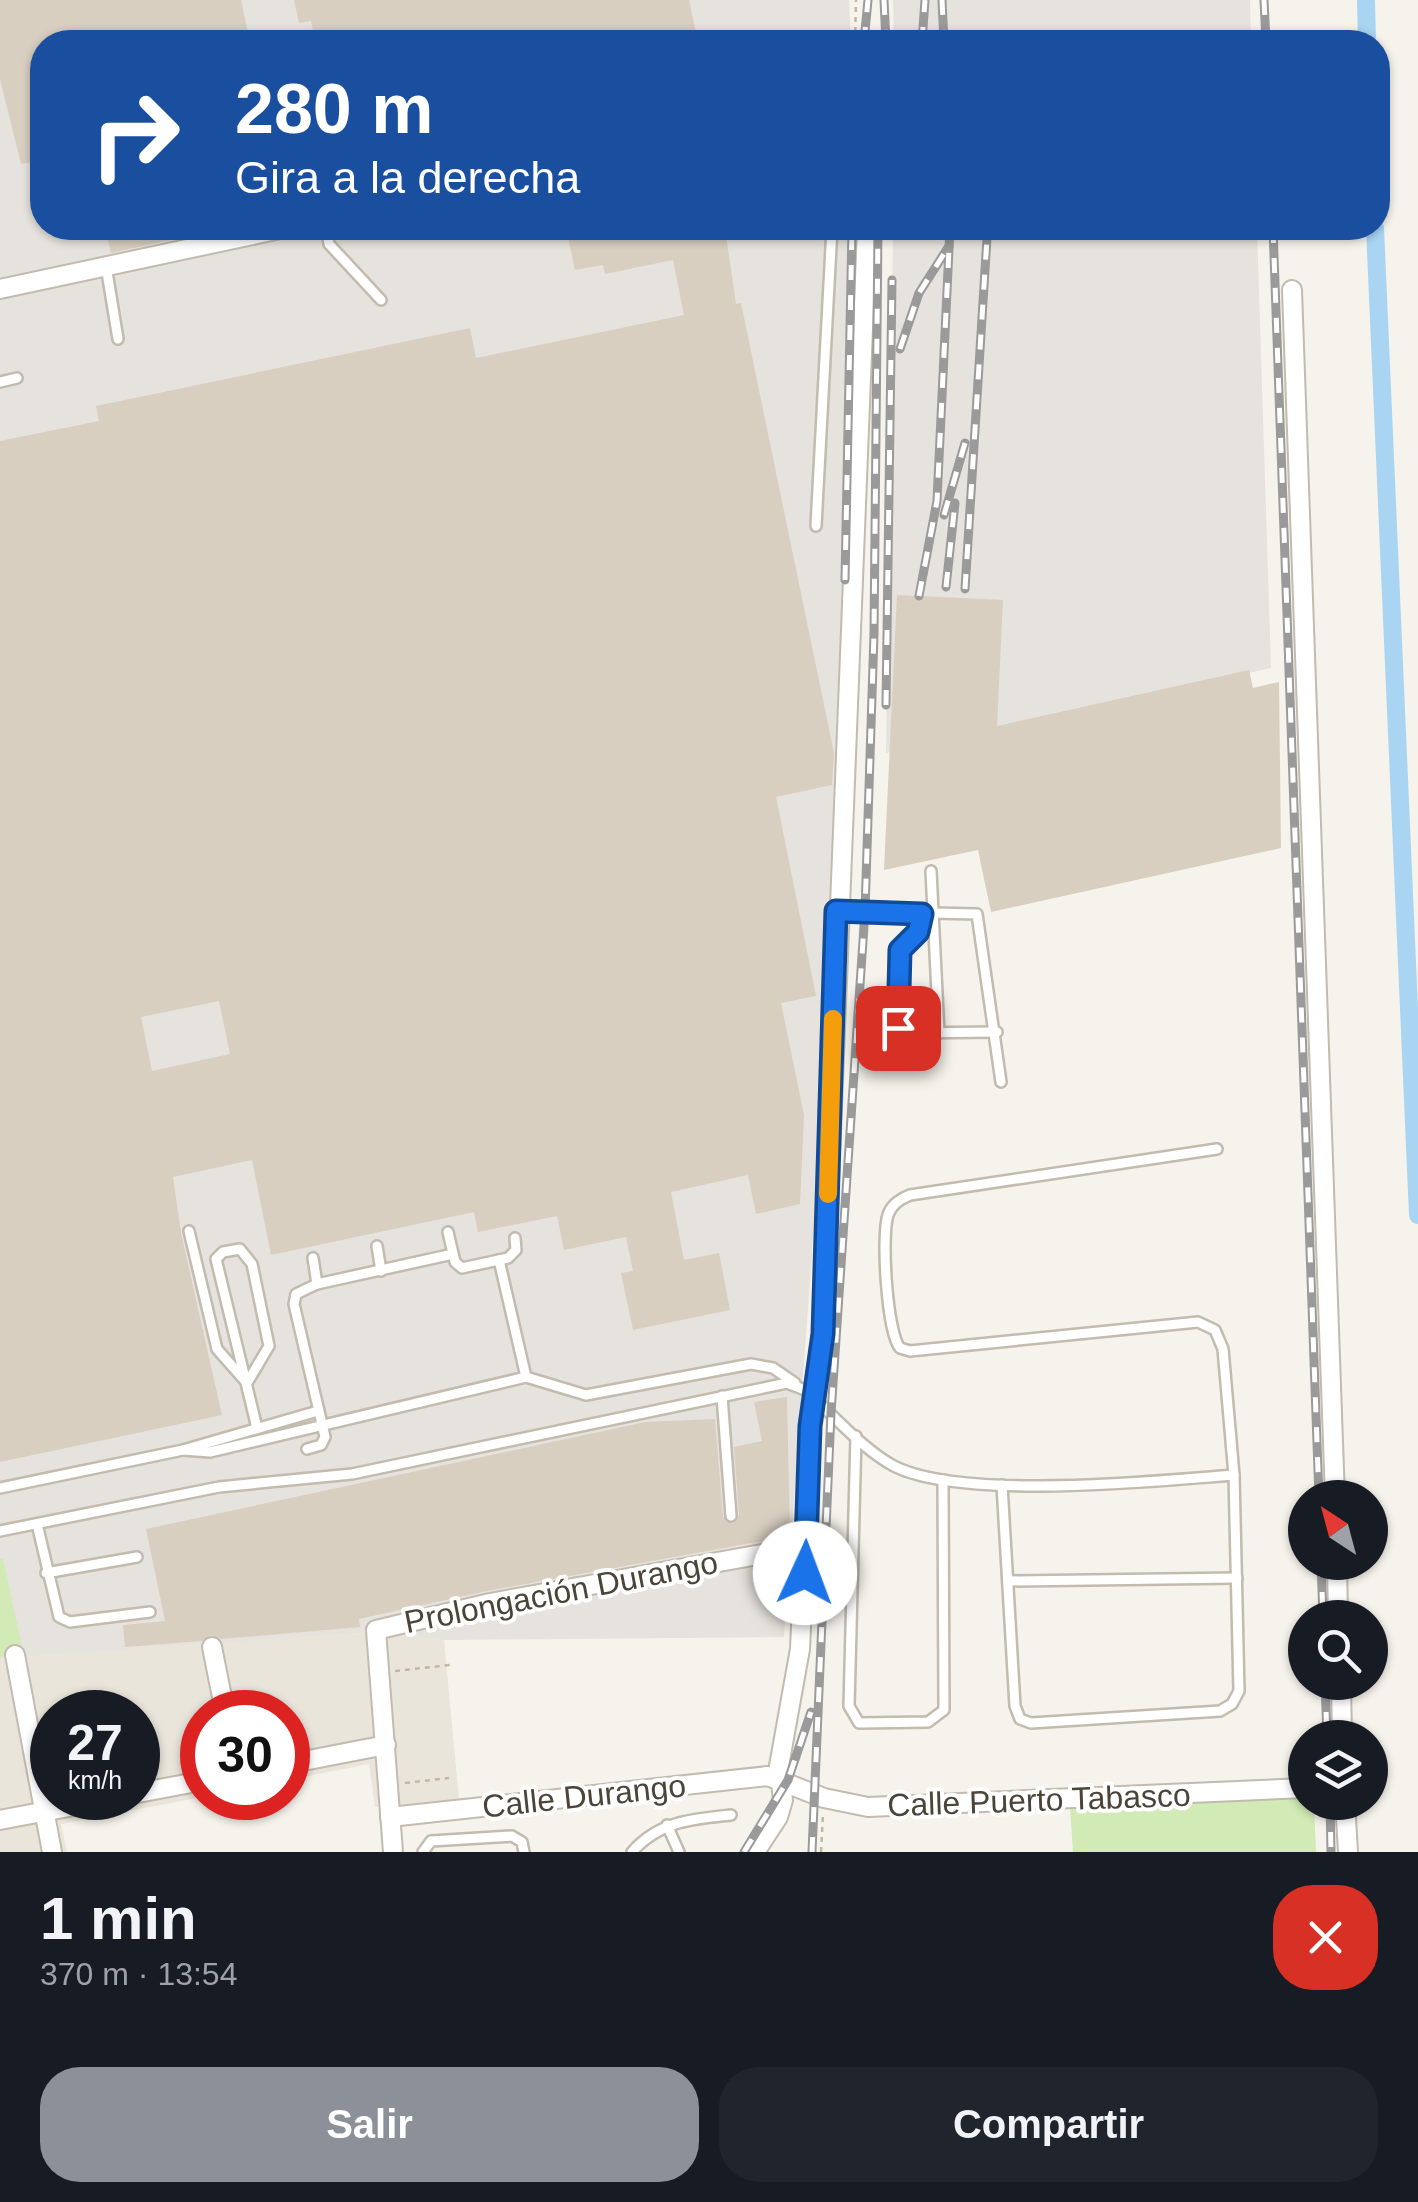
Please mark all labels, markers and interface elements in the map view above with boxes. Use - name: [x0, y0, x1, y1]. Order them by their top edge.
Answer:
- icon: right: [70, 70, 200, 200]
- text: 280 m: [235, 70, 433, 148]
- text: Gira a la derecha: [235, 152, 580, 203]
- pin: [856, 986, 941, 1071]
- icon: arrive: [871, 1001, 926, 1056]
- north arrow: [1288, 1480, 1388, 1580]
- map controls: [1288, 1480, 1388, 1820]
- position arrow: [753, 1521, 857, 1625]
- street label: Prolongación Durango: [401, 1544, 721, 1640]
- button: search: [1288, 1600, 1388, 1700]
- speed limit sign: 30: [180, 1690, 310, 1820]
- text: 27: [67, 1715, 123, 1771]
- button: layers: [1288, 1720, 1388, 1820]
- text: km/h: [68, 1766, 122, 1794]
- street label: Calle Durango: [480, 1767, 688, 1825]
- street label: Calle Puerto Tabasco: [887, 1777, 1191, 1823]
- text: 1 min: [40, 1885, 197, 1952]
- button: close: [1273, 1885, 1378, 1990]
- text: 370 m · 13:54: [40, 1956, 237, 1992]
- button: Salir: [40, 2067, 699, 2182]
- button: Compartir: [719, 2067, 1378, 2182]

